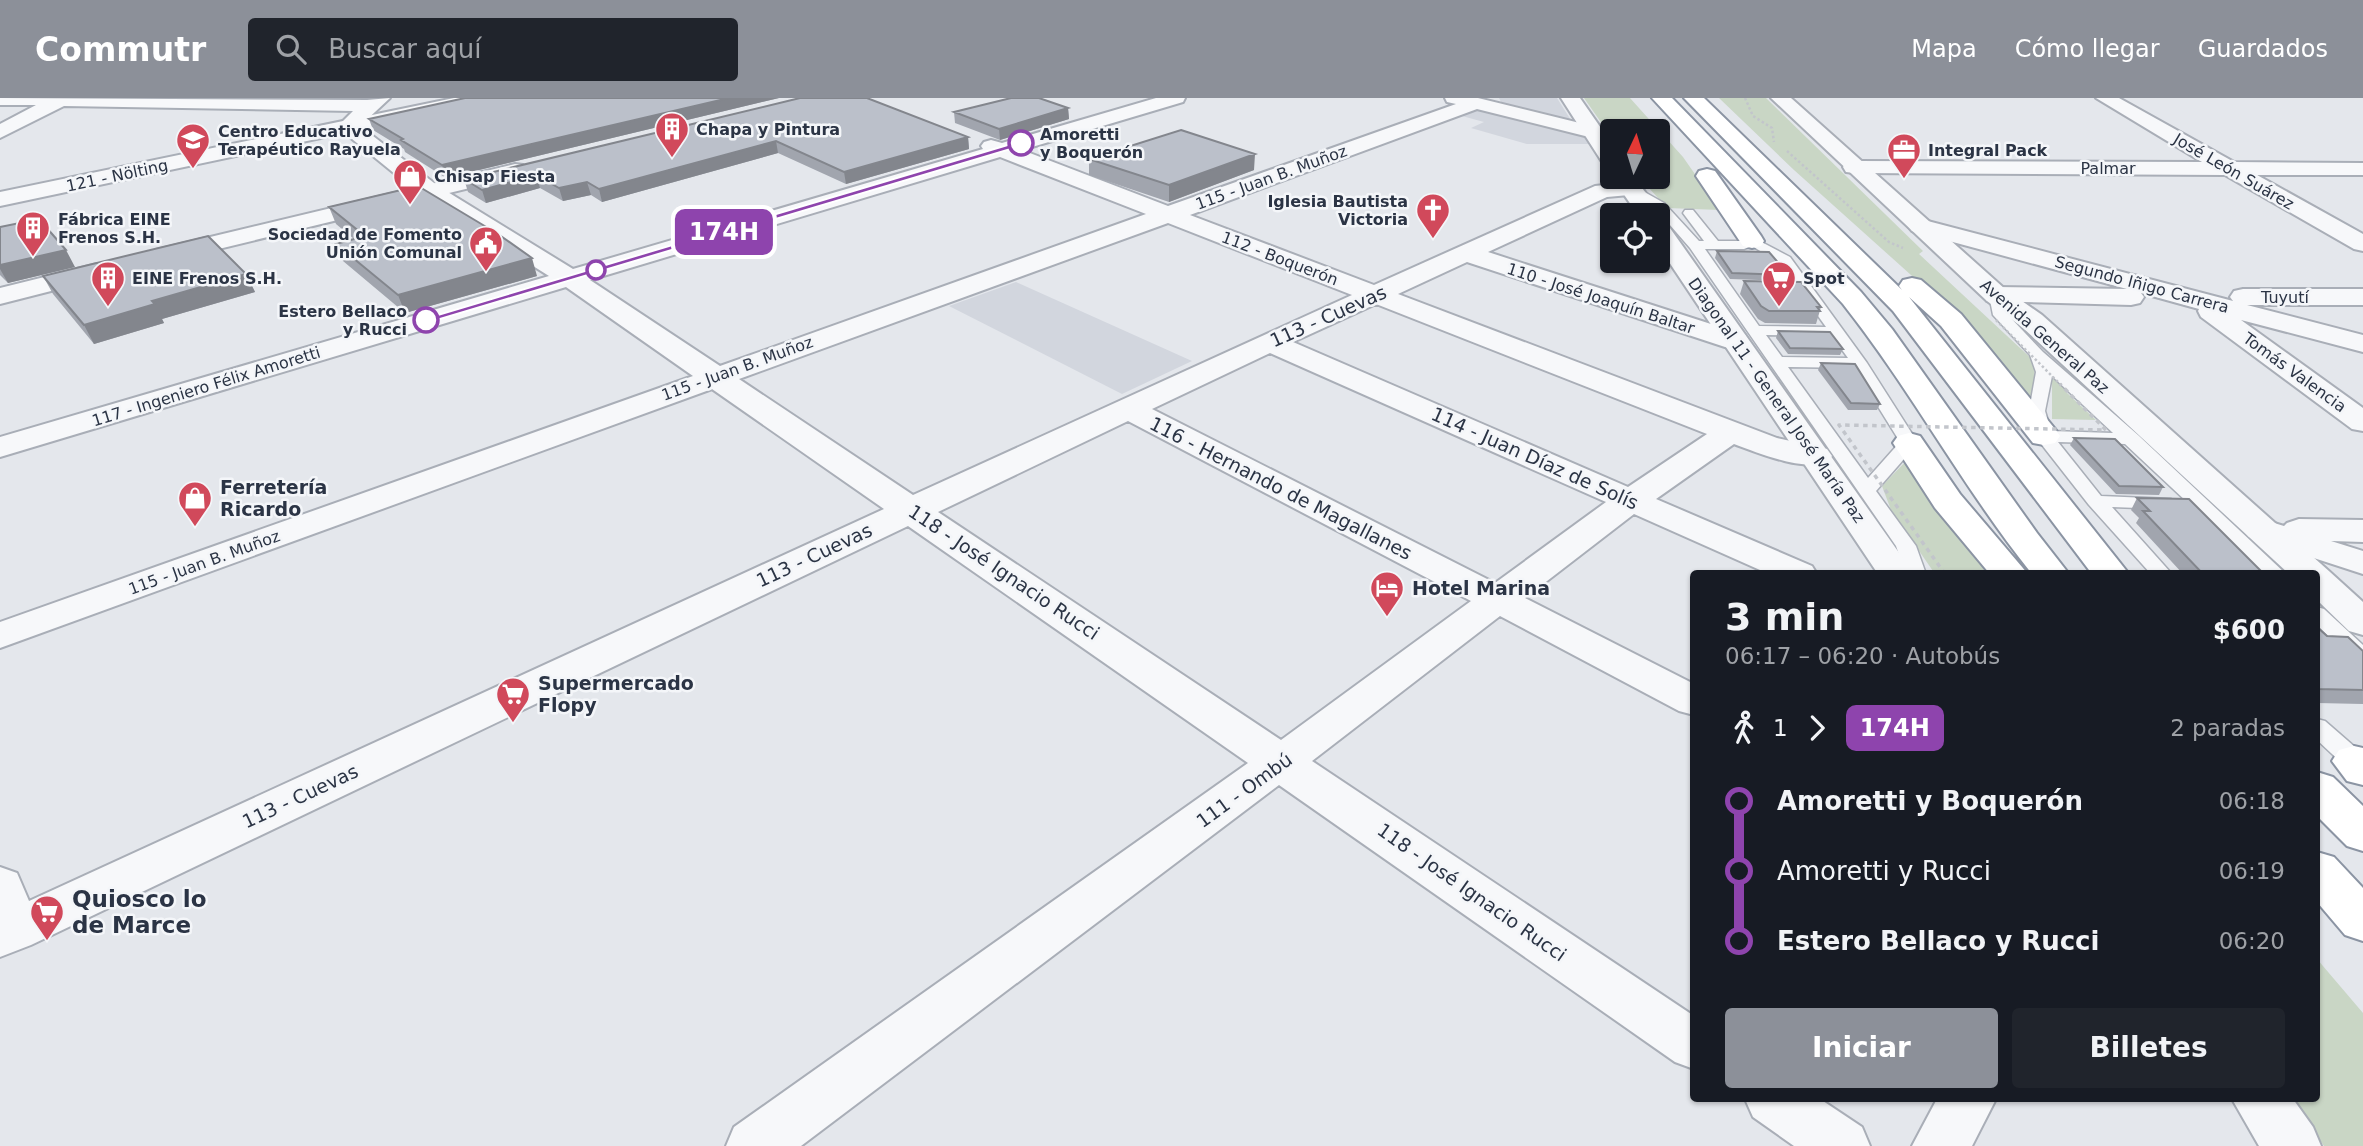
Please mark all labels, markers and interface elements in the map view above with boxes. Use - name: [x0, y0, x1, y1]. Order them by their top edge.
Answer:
- search box: [248, 18, 738, 81]
- text: Commutr: [35, 30, 206, 69]
- icon: search: [272, 30, 310, 68]
- text: Buscar aquí: [328, 34, 481, 64]
- text: Mapa: [1911, 35, 1977, 63]
- text: Cómo llegar: [2015, 35, 2160, 63]
- text: Guardados: [2198, 35, 2328, 63]
- building icon: Chapa y Pintura: [653, 110, 691, 159]
- north arrow: [1600, 119, 1670, 189]
- map controls: [1600, 119, 1670, 273]
- place label: Chapa y Pintura: [696, 120, 840, 139]
- school or university icon: Centro Educativo Terapéutico Rayuela: [174, 121, 212, 170]
- place label: Centro Educativo Terapéutico Rayuela: [218, 122, 401, 159]
- place label: Amoretti y Boquerón: [1040, 125, 1143, 162]
- street label: José León Suárez: [2169, 129, 2297, 214]
- marker: Amoretti y Boquerón: [1008, 130, 1034, 156]
- office icon: Integral Pack: [1885, 131, 1923, 180]
- street label: 115 - Juan B. Muñoz: [1193, 141, 1350, 214]
- place label: Integral Pack: [1928, 141, 2048, 160]
- street label: 121 - Nölting: [64, 155, 170, 196]
- shop icon: Chisap Fiesta: [391, 157, 429, 206]
- street label: Palmar: [2080, 159, 2136, 178]
- place label: Chisap Fiesta: [434, 167, 555, 186]
- church icon: Iglesia Bautista Victoria: [1414, 191, 1452, 240]
- place label: Iglesia Bautista Victoria: [1267, 192, 1408, 229]
- button: locate: [1600, 203, 1670, 273]
- building icon: Fábrica EINE Frenos S.H.: [14, 209, 52, 258]
- line badge: 174H: [675, 209, 773, 255]
- place label: Fábrica EINE Frenos S.H.: [58, 210, 171, 247]
- text: 174H: [689, 218, 759, 246]
- public building icon: Sociedad de Fomento Unión Comunal: [467, 224, 505, 273]
- place label: Sociedad de Fomento Unión Comunal: [268, 225, 462, 262]
- street label: 112 - Boquerón: [1219, 227, 1341, 289]
- street label: Segundo Iñigo Carrera: [2053, 252, 2231, 317]
- building icon: EINE Frenos S.H.: [89, 259, 127, 308]
- street label: 110 - José Joaquín Baltar: [1505, 259, 1698, 338]
- supermarket icon: Spot: [1760, 259, 1798, 308]
- unlabelled marker: [586, 260, 606, 280]
- place label: EINE Frenos S.H.: [132, 269, 282, 288]
- place label: Spot: [1803, 269, 1845, 288]
- street label: Diagonal 11 - General José María Paz: [1684, 274, 1869, 527]
- street label: Avenida General Paz: [1976, 275, 2113, 397]
- street label: 113 - Cuevas: [1266, 281, 1390, 351]
- street label: Tuyutí: [2260, 288, 2309, 307]
- place label: Estero Bellaco y Rucci: [278, 302, 407, 339]
- marker: Estero Bellaco y Rucci: [413, 307, 439, 333]
- street label: Tomás Valencia: [2239, 328, 2350, 416]
- street label: 115 - Juan B. Muñoz: [659, 332, 816, 405]
- street label: 117 - Ingeniero Félix Amoretti: [90, 343, 323, 430]
- street label: 114 - Juan Díaz de Solís: [1428, 402, 1642, 514]
- street label: 116 - Hernando de Magallanes: [1146, 412, 1416, 564]
- place label: Ferretería Ricardo: [220, 476, 327, 520]
- shop icon: Ferretería Ricardo: [176, 479, 214, 528]
- street label: 118 - José Ignacio Rucci: [904, 500, 1104, 644]
- street label: 113 - Cuevas: [753, 519, 875, 591]
- street label: 115 - Juan B. Muñoz: [126, 526, 283, 599]
- hotel icon: Hotel Marina: [1368, 569, 1406, 618]
- place label: Hotel Marina: [1412, 577, 1550, 599]
- text: 3 min: [1725, 595, 1844, 639]
- text: $600: [2213, 615, 2285, 645]
- text: 06:17 – 06:20 · Autobús: [1725, 643, 2000, 669]
- place label: Supermercado Flopy: [538, 672, 694, 716]
- supermarket icon: Supermercado Flopy: [494, 675, 532, 724]
- icon: walk: [1725, 709, 1763, 747]
- icon: forward: [1798, 709, 1836, 747]
- text: 174H: [1860, 714, 1930, 742]
- text: 1: [1773, 715, 1788, 741]
- text: 2 paradas: [2170, 715, 2285, 741]
- street label: 111 - Ombú: [1192, 748, 1296, 832]
- street label: 113 - Cuevas: [239, 760, 361, 832]
- text: Amoretti y Boquerón: [1777, 786, 2083, 816]
- text: 06:18: [2219, 788, 2285, 814]
- street label: 118 - José Ignacio Rucci: [1373, 818, 1571, 966]
- text: Amoretti y Rucci: [1777, 856, 1991, 886]
- text: 06:19: [2219, 858, 2285, 884]
- place label: Quiosco lo de Marce: [72, 886, 206, 938]
- supermarket icon: Quiosco lo de Marce: [28, 893, 66, 942]
- text: Estero Bellaco y Rucci: [1777, 926, 2099, 956]
- text: 06:20: [2219, 928, 2285, 954]
- button: Iniciar: [1725, 1008, 1998, 1088]
- button: Billetes: [2012, 1008, 2285, 1088]

